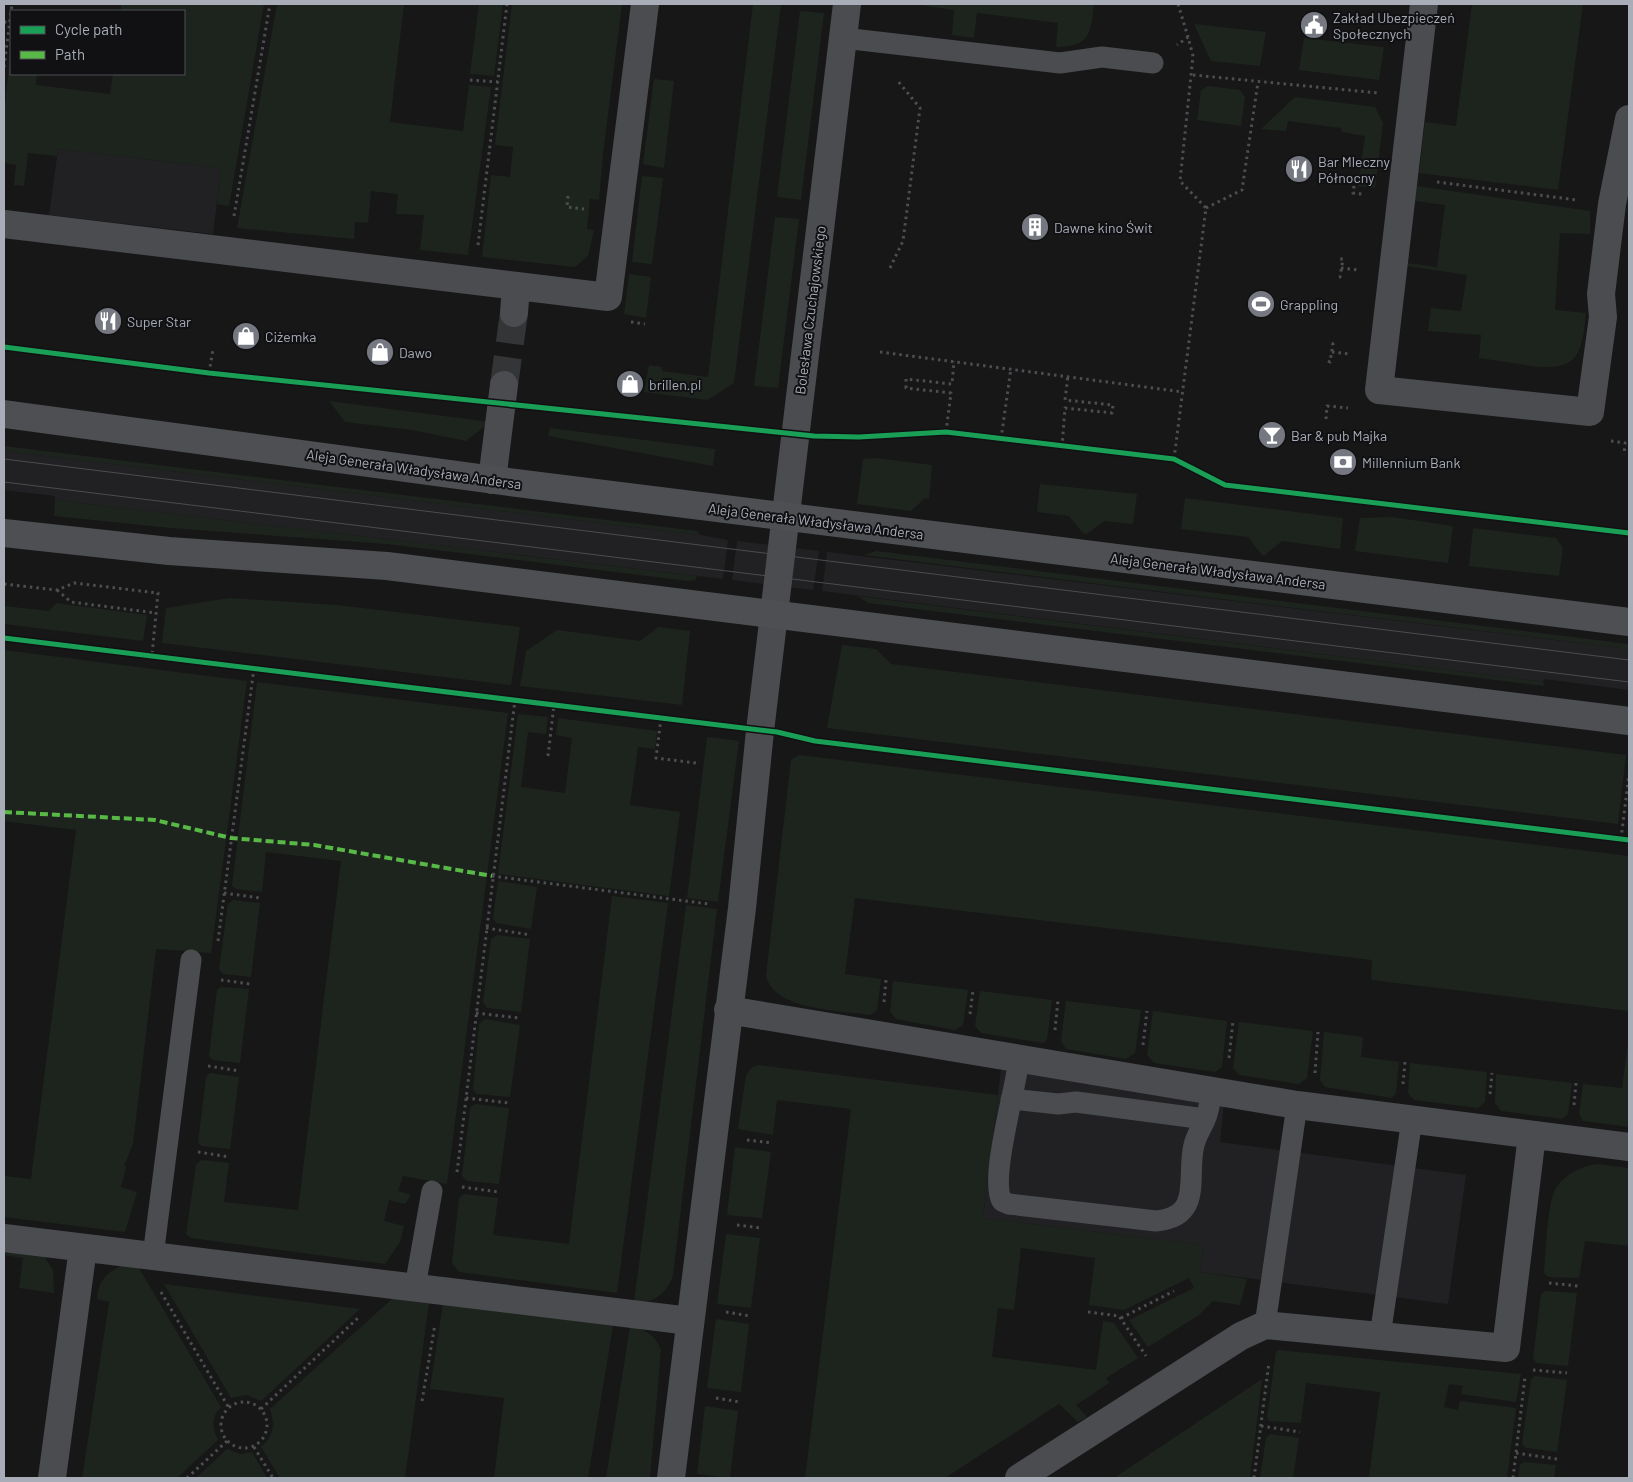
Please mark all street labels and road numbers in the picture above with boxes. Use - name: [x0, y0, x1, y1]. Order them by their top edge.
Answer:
- street label: Bolesława Czuchajowskiego: [791, 225, 829, 395]
- street label: Aleja Generała Władysława Andersa: [305, 445, 523, 493]
- street label: Aleja Generała Władysława Andersa: [707, 499, 925, 543]
- street label: Aleja Generała Władysława Andersa: [1109, 549, 1327, 593]

